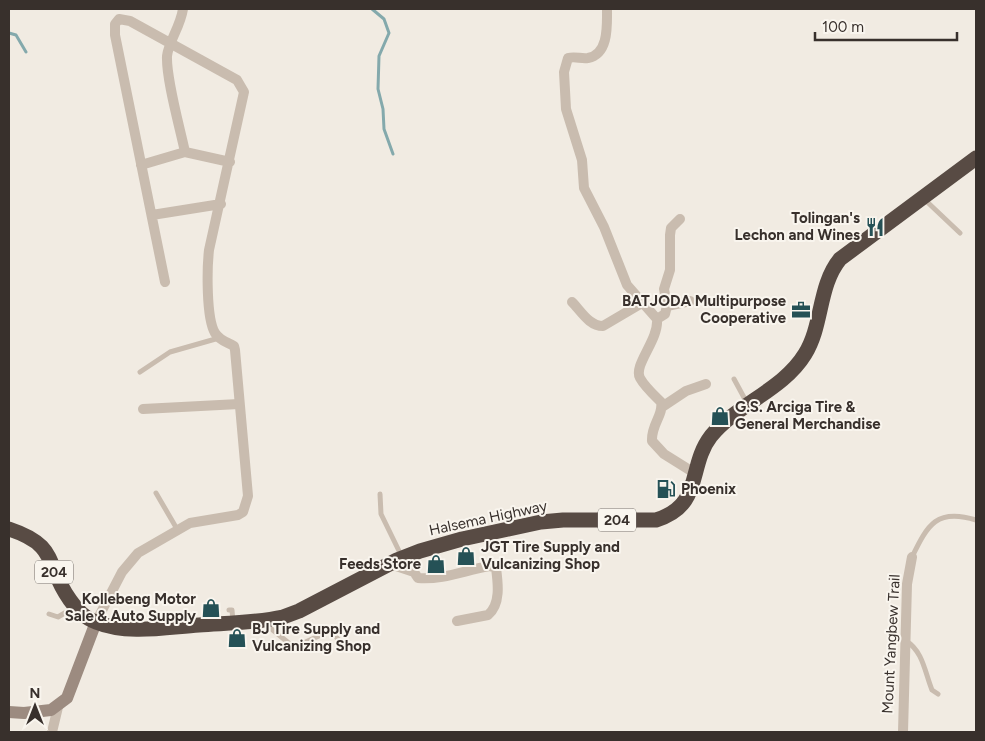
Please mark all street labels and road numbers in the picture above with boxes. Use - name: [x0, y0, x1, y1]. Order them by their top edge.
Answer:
- street label: Halsema Highway: [427, 497, 549, 539]
- road number: 204: [598, 508, 636, 532]
- road number: 204: [35, 560, 73, 584]
- street label: Mount Yangbew Trail: [878, 574, 904, 714]

